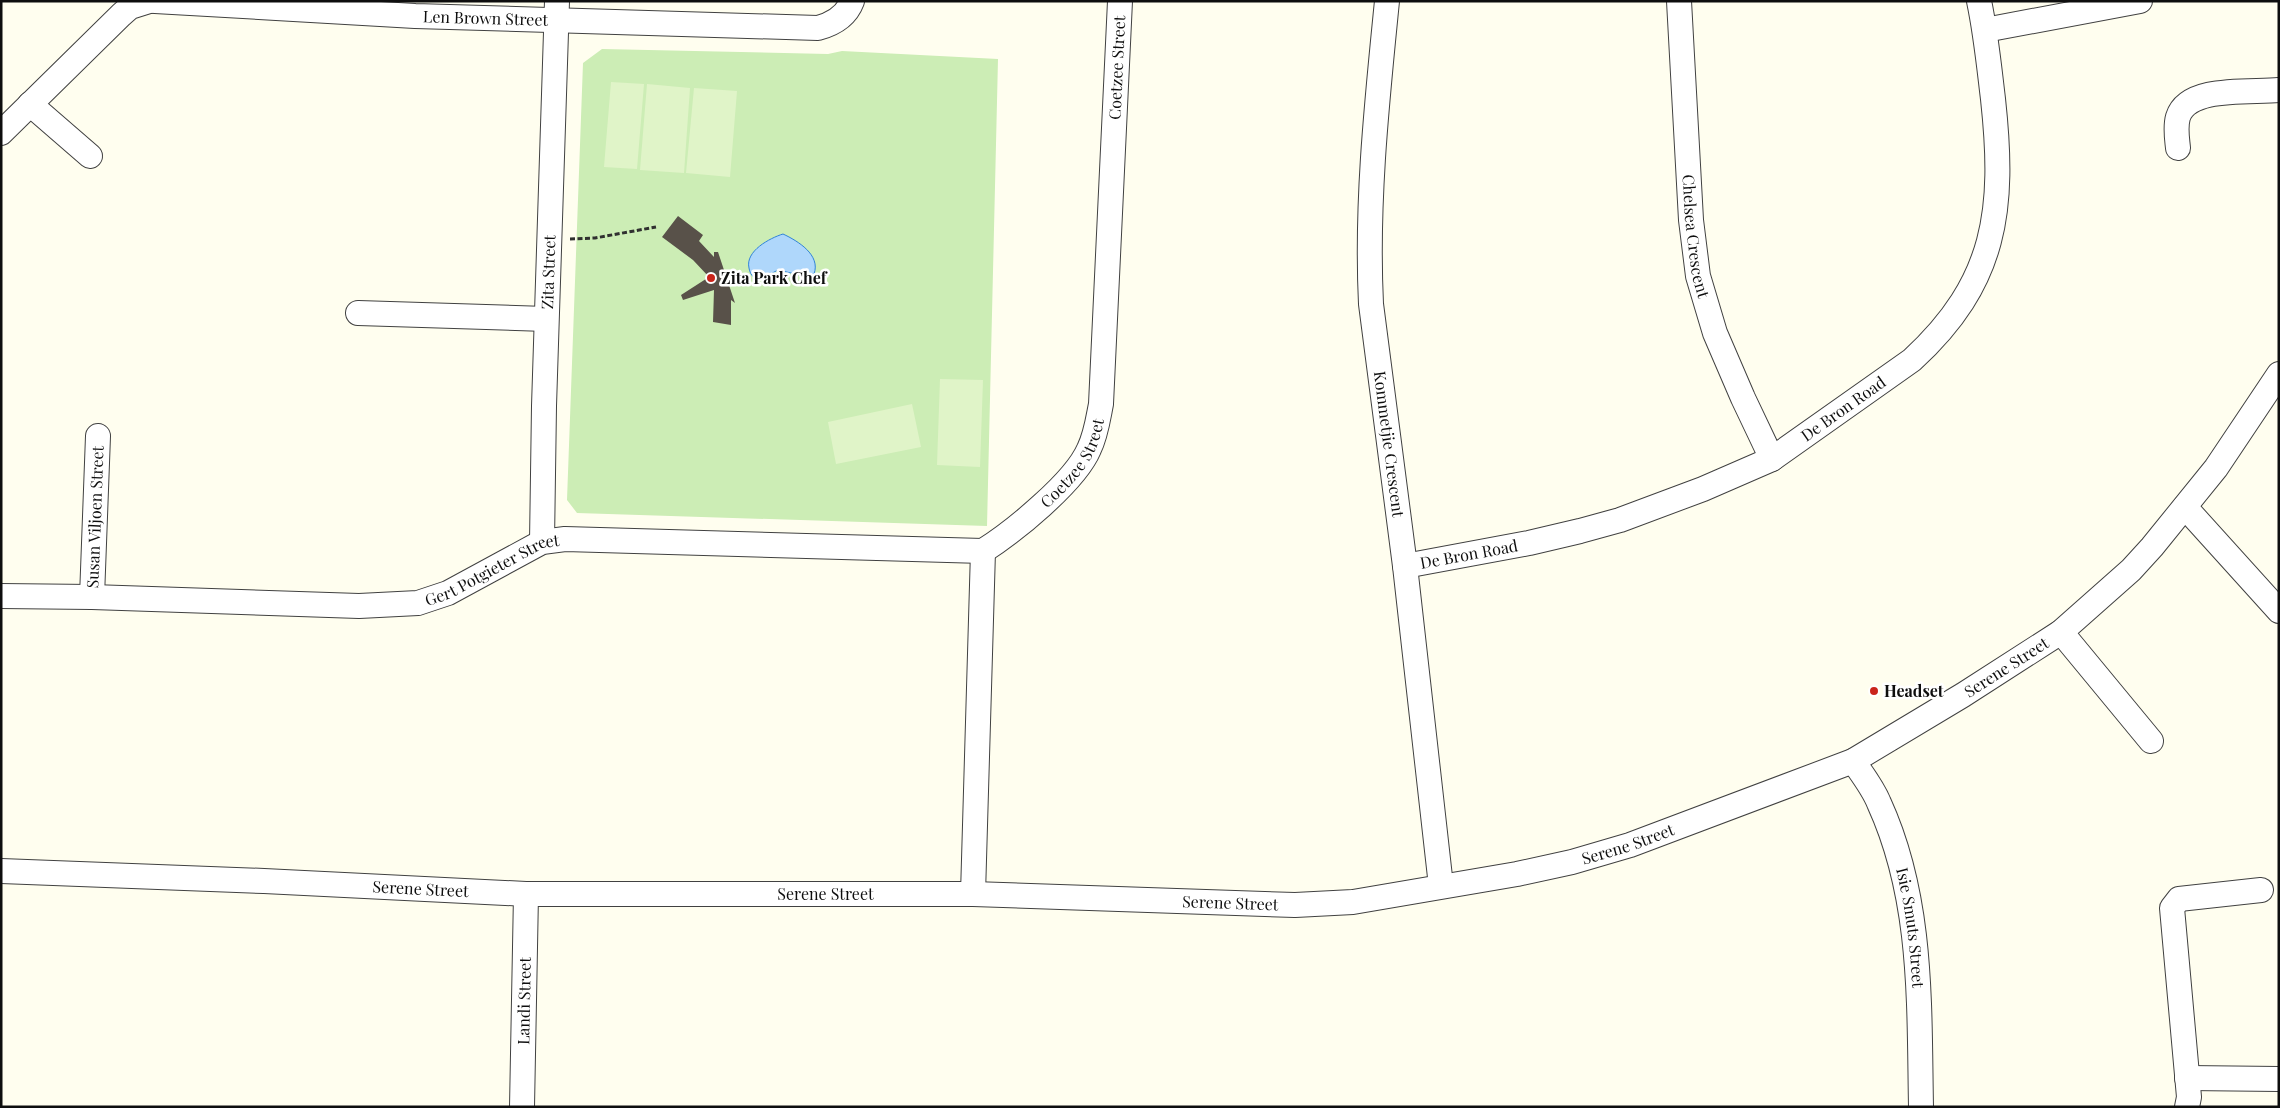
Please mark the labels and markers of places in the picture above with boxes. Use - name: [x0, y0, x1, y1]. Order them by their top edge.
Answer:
- place label: Zita Park Chef: [721, 267, 828, 288]
- marker: Zita Park Chef: [705, 272, 717, 284]
- place label: Headset: [1884, 680, 1944, 701]
- marker: Headset: [1868, 685, 1880, 697]

